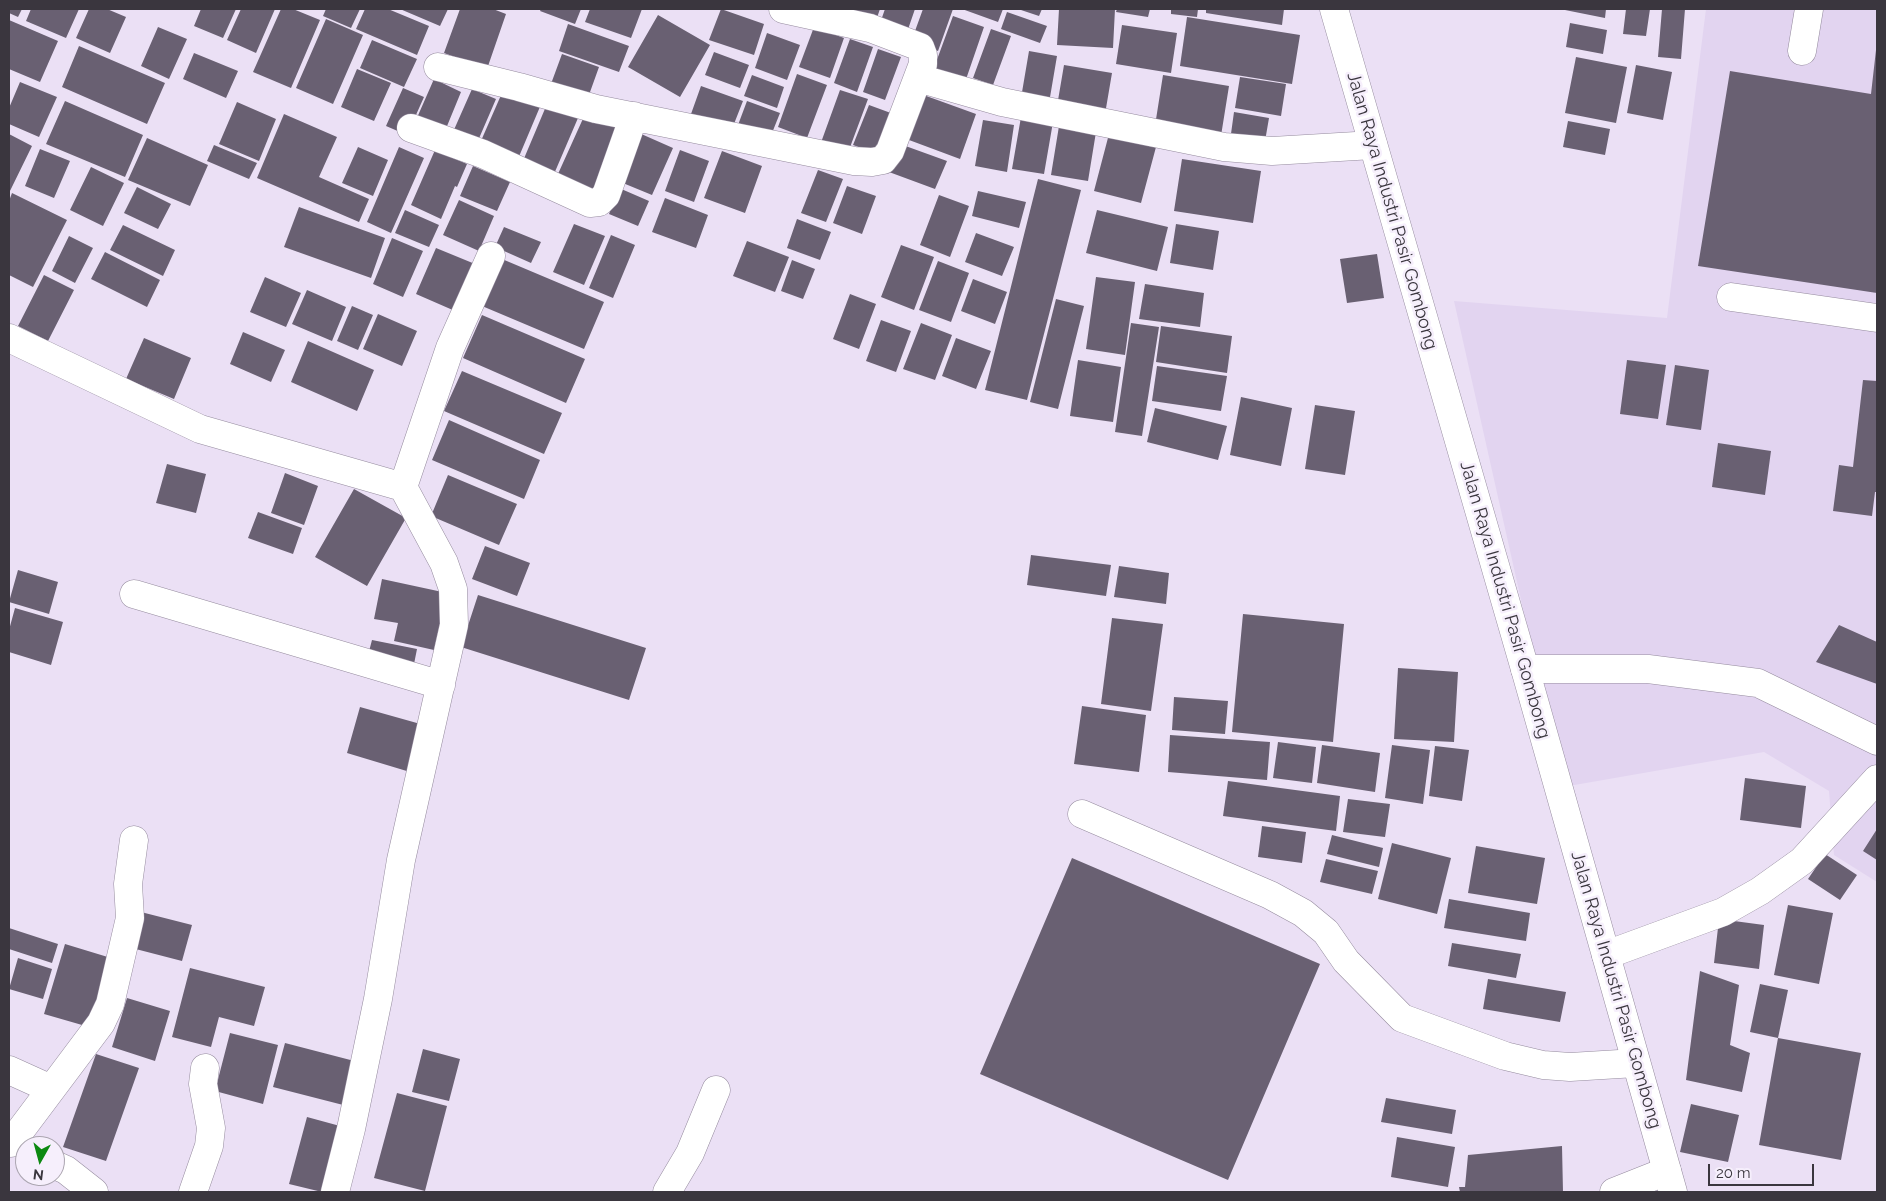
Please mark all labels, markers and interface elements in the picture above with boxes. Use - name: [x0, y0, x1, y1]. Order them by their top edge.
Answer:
- street label: Jalan Raya Industri Pasir Gombong: [1342, 70, 1442, 352]
- street label: Jalan Raya Industri Pasir Gombong: [1455, 459, 1555, 741]
- street label: Jalan Raya Industri Pasir Gombong: [1566, 849, 1666, 1131]
- north arrow: [15, 1136, 65, 1186]
- scale bar: [1711, 1154, 1817, 1186]
- text: 20 m: [1716, 1164, 1751, 1182]
- text: N: [32, 1166, 45, 1183]

